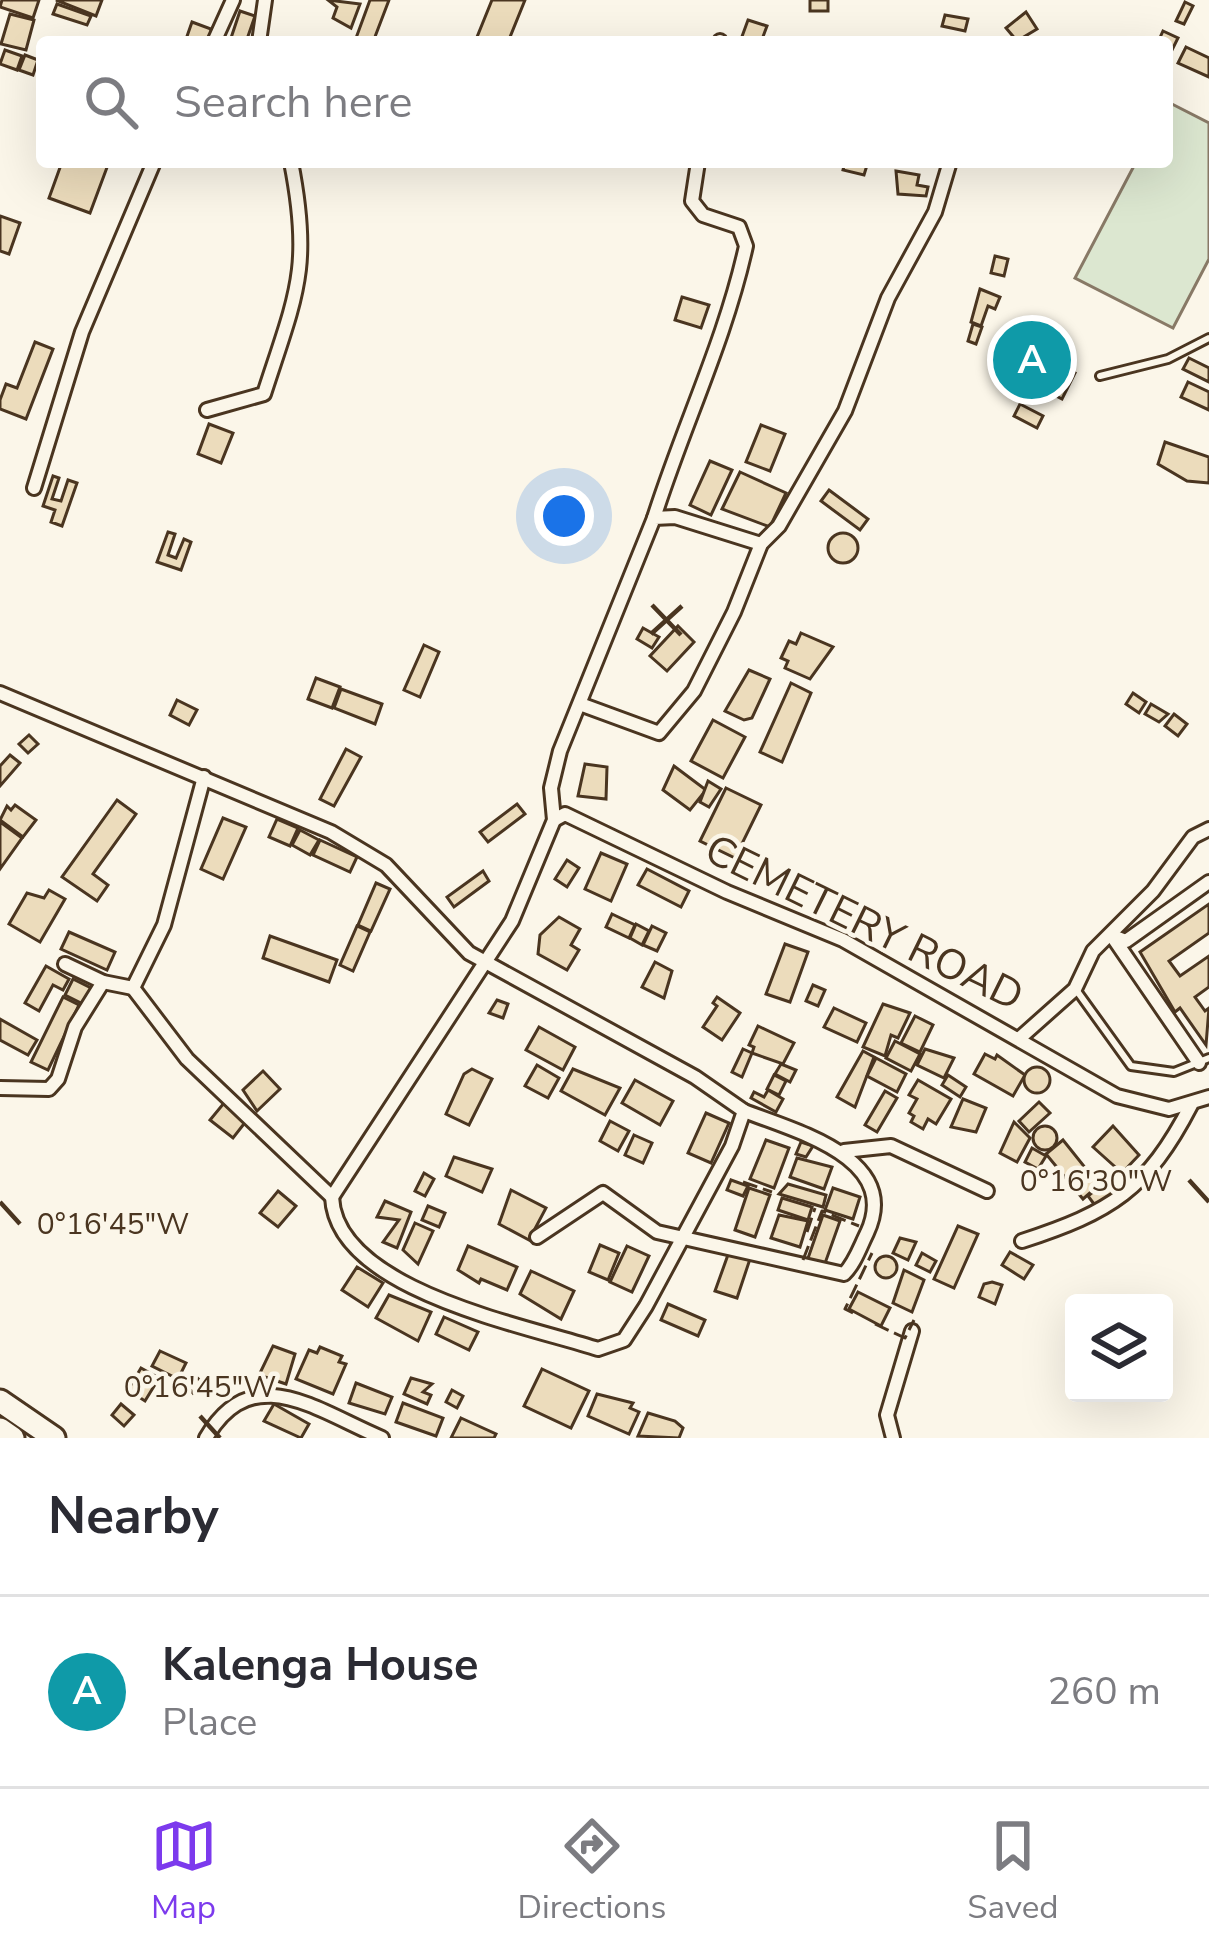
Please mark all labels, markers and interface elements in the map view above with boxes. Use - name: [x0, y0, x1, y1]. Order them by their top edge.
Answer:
- search box: [36, 36, 1173, 168]
- icon: search: [78, 69, 144, 135]
- text: Search here: [174, 72, 413, 133]
- pin: A: [993, 315, 1071, 405]
- your location: [534, 486, 594, 546]
- street label: CEMETERY ROAD: [695, 821, 1033, 1025]
- text: 0°16'30"W: [1020, 1161, 1172, 1202]
- text: 0°16'45"W: [37, 1204, 189, 1245]
- map controls: [1065, 1294, 1173, 1402]
- button: layers: [1065, 1294, 1173, 1402]
- text: 0°16'45"W: [124, 1367, 276, 1408]
- text: Nearby: [48, 1481, 219, 1551]
- text: Kalenga House: [162, 1635, 478, 1696]
- text: A: [72, 1665, 102, 1718]
- text: 260 m: [1047, 1665, 1161, 1718]
- text: Place: [162, 1696, 257, 1749]
- tab: Map: [151, 1813, 217, 1930]
- tab: Directions: [518, 1813, 666, 1930]
- tab: Saved: [967, 1813, 1058, 1930]

